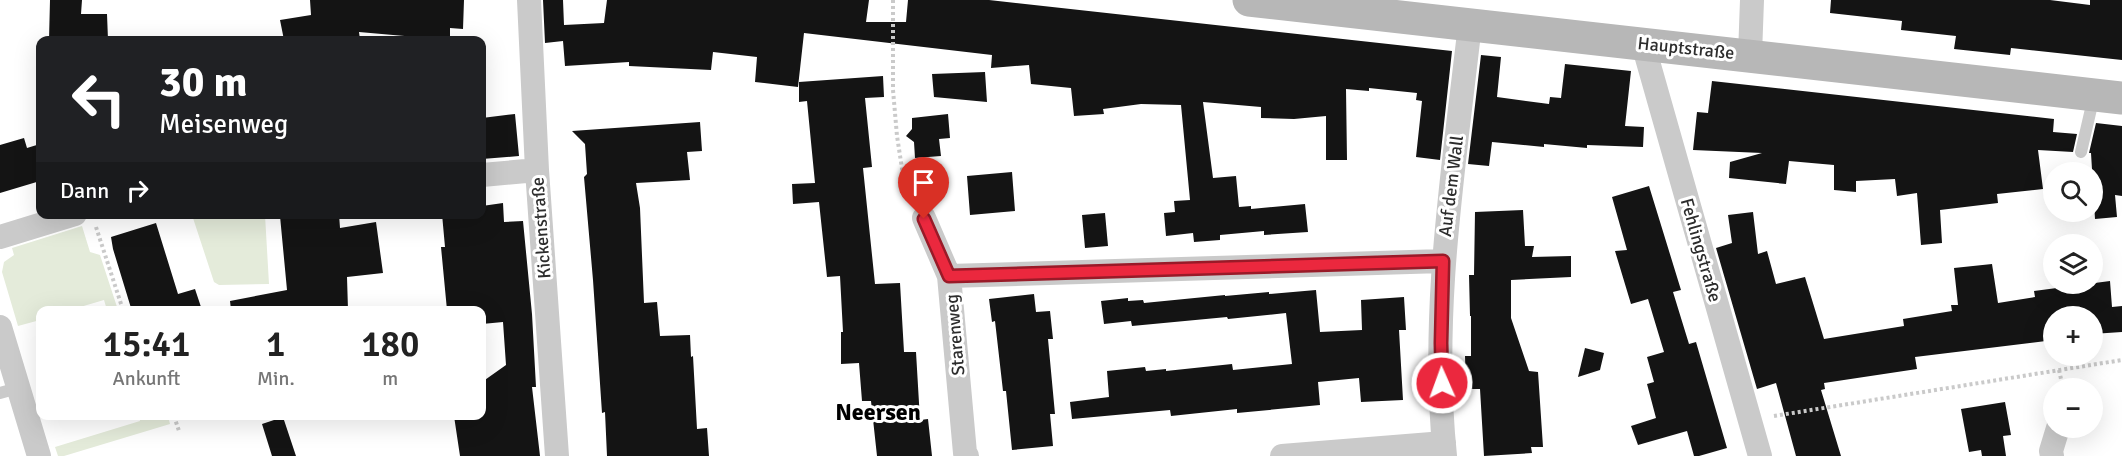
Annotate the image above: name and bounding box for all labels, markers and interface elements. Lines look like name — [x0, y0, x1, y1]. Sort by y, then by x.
street label: Hauptstraße — [1637, 32, 1735, 64]
text: 30 m — [159, 57, 248, 108]
icon: left — [60, 60, 138, 138]
text: Meisenweg — [159, 108, 288, 141]
street label: Auf dem Wall — [1434, 134, 1468, 238]
pin — [898, 157, 949, 219]
map controls — [2043, 162, 2103, 438]
button: search — [2043, 162, 2103, 222]
icon: arrive — [907, 166, 940, 199]
icon: right — [121, 174, 154, 207]
text: Dann — [60, 177, 109, 204]
street label: Kickenstraße — [526, 177, 556, 279]
street label: Fehlingstraße — [1676, 195, 1726, 305]
button: layers — [2043, 234, 2103, 294]
street label: Starenweg — [940, 293, 970, 377]
button: + — [2043, 306, 2103, 366]
text: 15:41 — [103, 322, 190, 367]
text: 1 — [266, 322, 286, 367]
text: 180 — [361, 322, 420, 367]
position arrow — [1410, 351, 1474, 415]
text: Ankunft — [113, 366, 180, 391]
text: Min. — [257, 366, 295, 391]
text: m — [382, 366, 398, 391]
button: − — [2043, 378, 2103, 438]
district label: Neersen — [835, 397, 921, 427]

